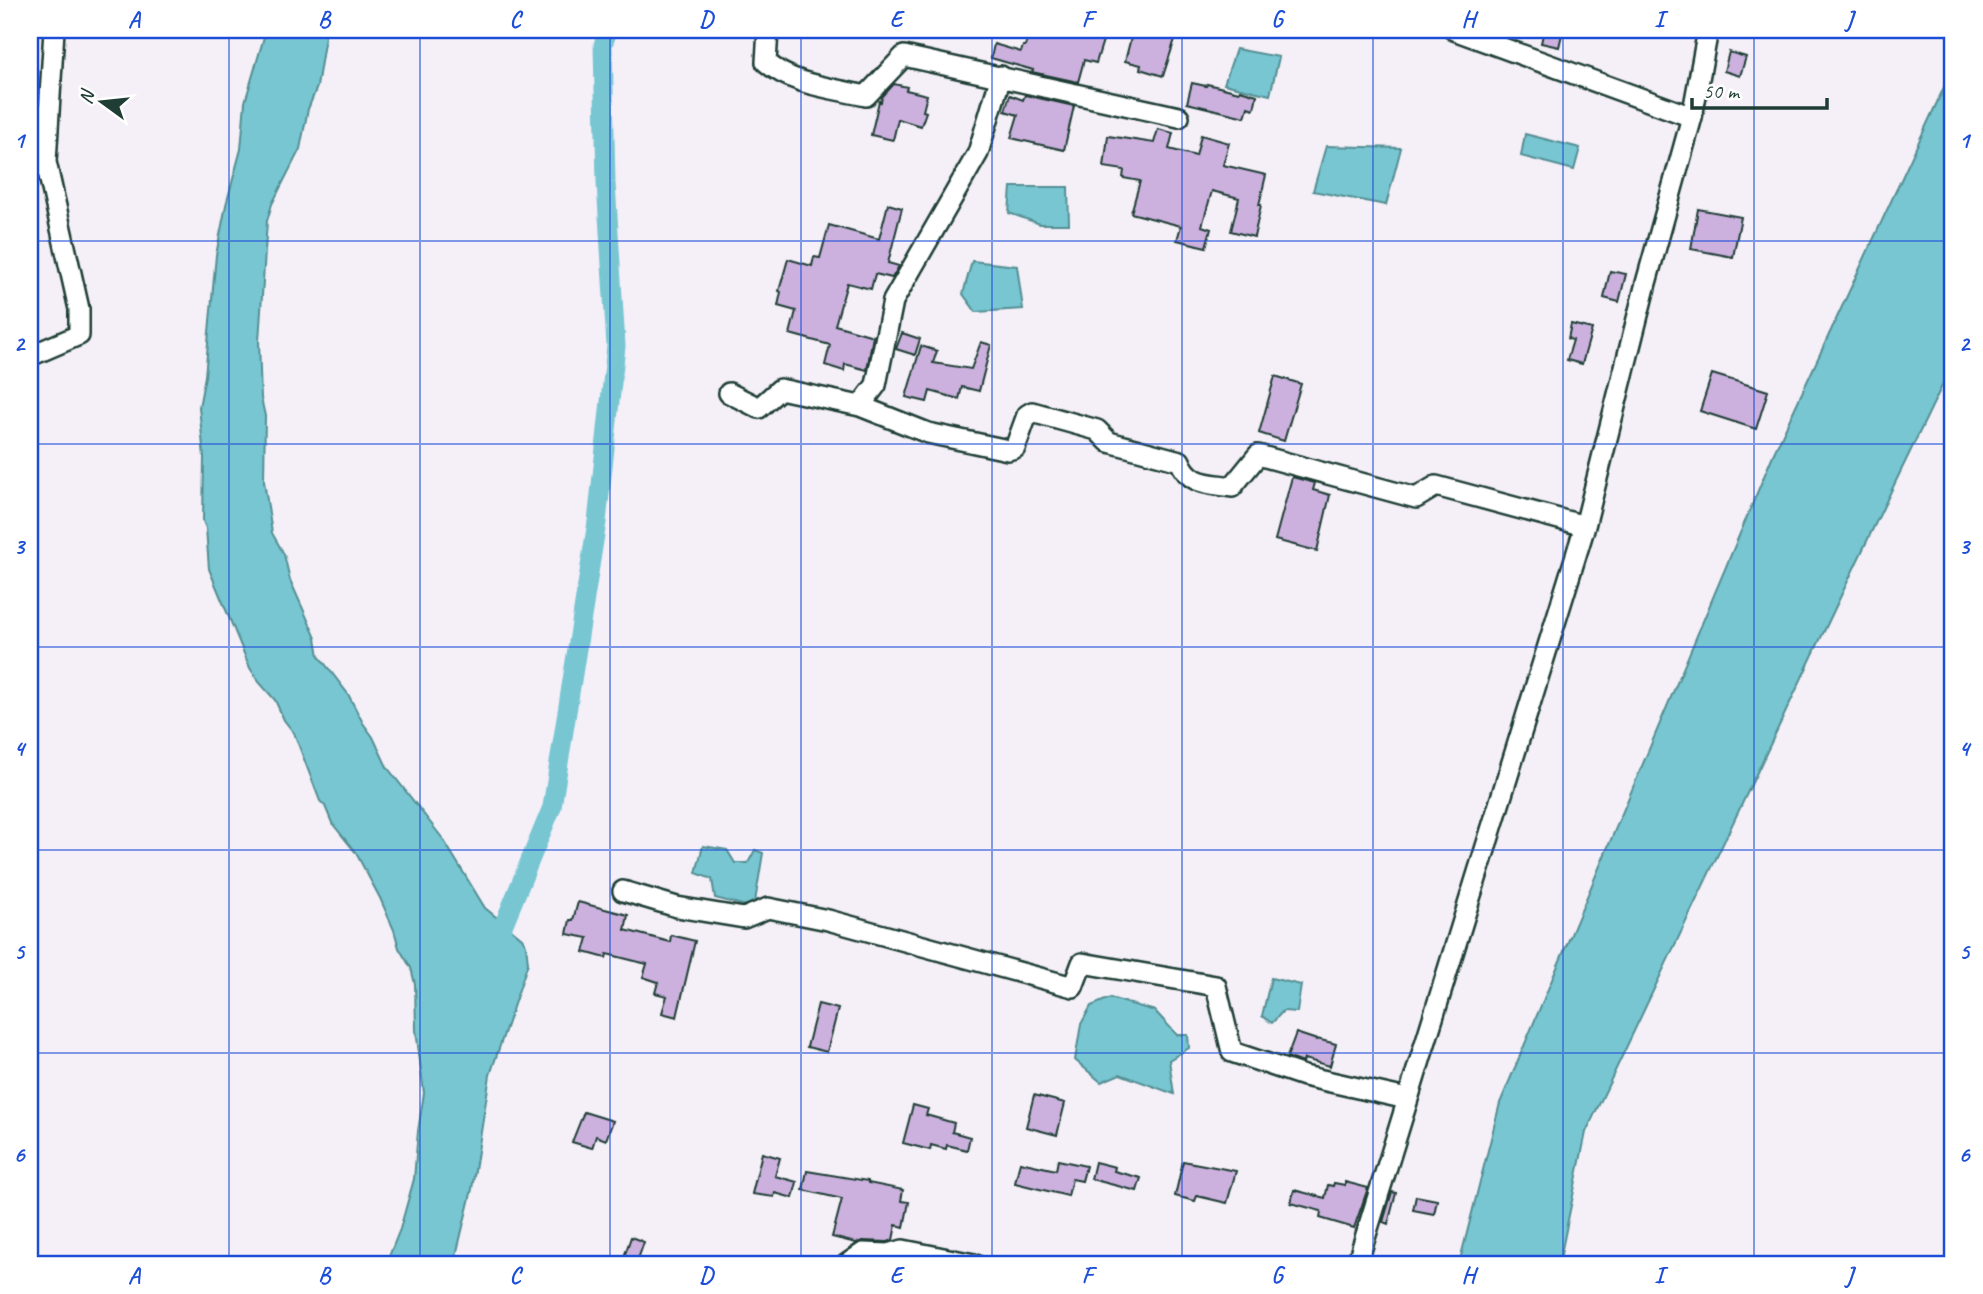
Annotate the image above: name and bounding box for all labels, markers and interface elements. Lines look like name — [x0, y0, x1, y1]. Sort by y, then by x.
text: A — [128, 5, 142, 34]
text: B — [318, 5, 332, 34]
text: C — [510, 5, 524, 34]
text: D — [699, 5, 715, 34]
text: E — [890, 5, 906, 34]
text: F — [1082, 5, 1098, 34]
text: G — [1271, 5, 1286, 34]
text: H — [1461, 5, 1479, 34]
text: I — [1654, 5, 1669, 34]
text: J — [1843, 5, 1856, 34]
north arrow — [66, 66, 136, 136]
scale bar — [1692, 66, 1827, 110]
text: 50 m — [1703, 78, 1741, 104]
text: N — [73, 86, 100, 107]
text: 1 — [14, 126, 27, 155]
text: 1 — [1959, 126, 1972, 155]
text: 2 — [14, 329, 27, 358]
text: 2 — [1959, 329, 1972, 358]
text: 3 — [14, 532, 27, 561]
text: 3 — [1959, 532, 1972, 561]
text: 4 — [14, 734, 27, 763]
text: 4 — [1959, 734, 1972, 763]
text: 5 — [14, 937, 26, 966]
text: 5 — [1959, 937, 1971, 966]
text: 6 — [14, 1140, 27, 1169]
text: 6 — [1959, 1140, 1972, 1169]
text: A — [128, 1261, 142, 1290]
text: B — [318, 1261, 332, 1290]
text: C — [510, 1261, 524, 1290]
text: D — [699, 1261, 715, 1290]
text: E — [890, 1261, 906, 1290]
text: F — [1082, 1261, 1098, 1290]
text: G — [1271, 1261, 1286, 1290]
text: H — [1461, 1261, 1479, 1290]
text: I — [1654, 1261, 1669, 1290]
text: J — [1843, 1261, 1856, 1290]

